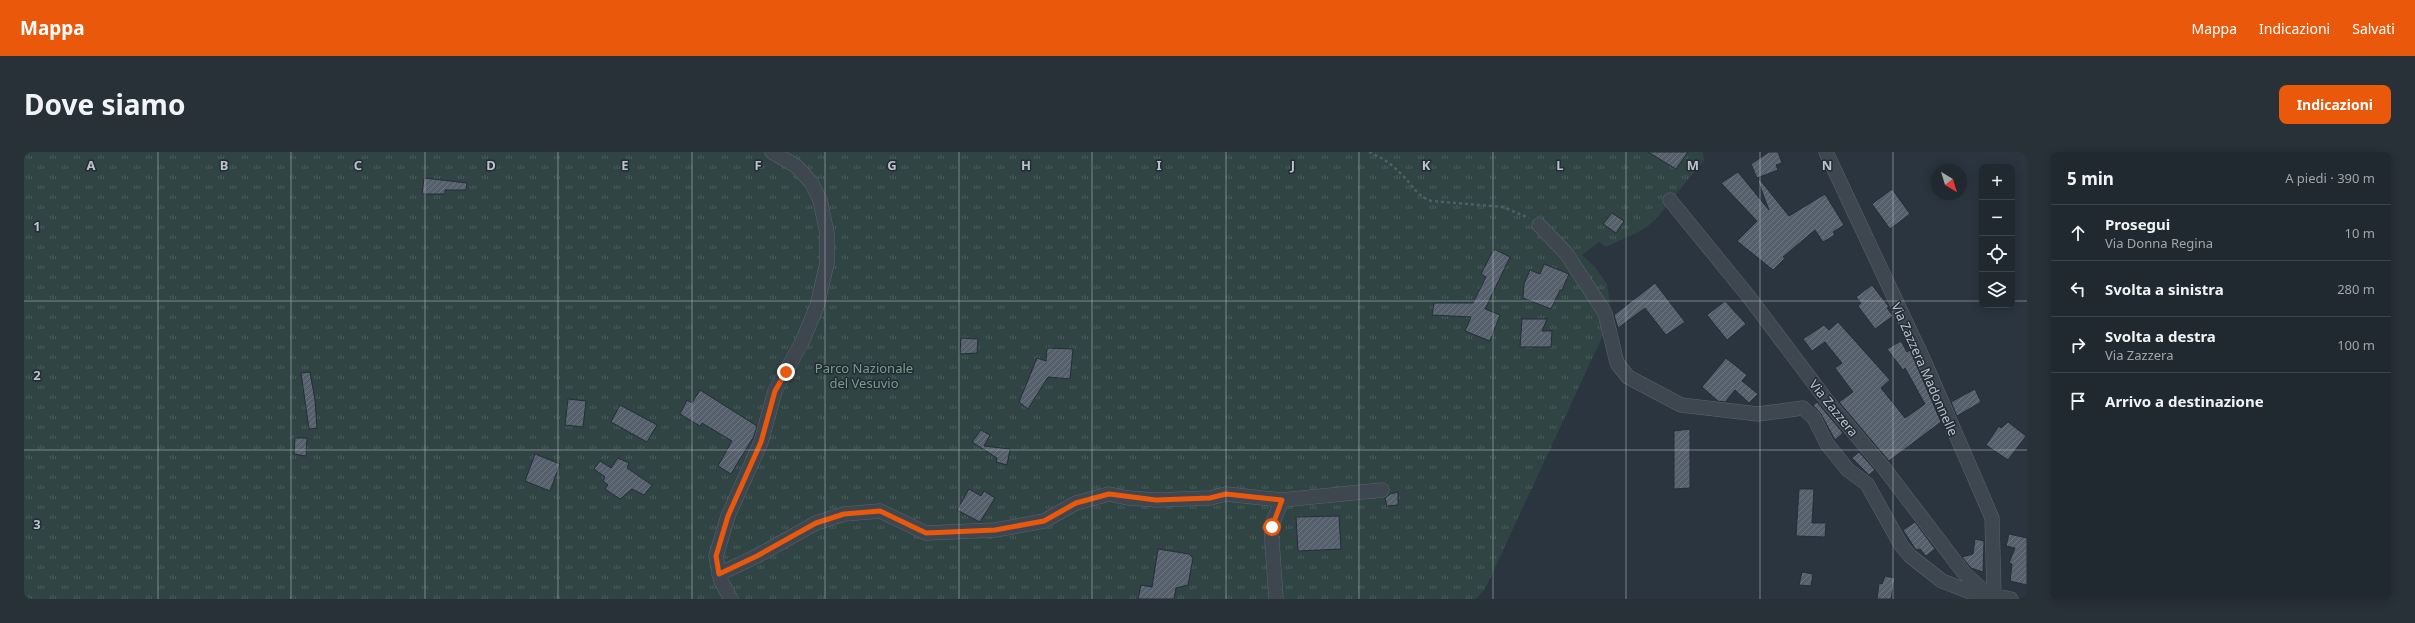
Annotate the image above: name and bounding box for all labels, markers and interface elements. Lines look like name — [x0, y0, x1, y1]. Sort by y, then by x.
text: Mappa — [20, 15, 85, 41]
text: Mappa — [2191, 19, 2237, 38]
text: Indicazioni — [2259, 19, 2330, 38]
text: Salvati — [2352, 19, 2395, 38]
text: Dove siamo — [24, 85, 185, 123]
button: Indicazioni — [2279, 85, 2391, 124]
text: A — [87, 156, 96, 174]
text: B — [220, 156, 228, 174]
text: C — [354, 156, 362, 174]
text: D — [486, 156, 496, 174]
text: E — [621, 156, 629, 174]
text: F — [754, 156, 762, 174]
text: G — [887, 156, 897, 174]
text: H — [1021, 156, 1031, 174]
text: I — [1156, 156, 1162, 174]
text: J — [1290, 156, 1295, 174]
text: K — [1422, 156, 1431, 174]
text: L — [1556, 156, 1564, 174]
text: M — [1687, 156, 1699, 174]
text: N — [1822, 156, 1832, 174]
north arrow — [1931, 164, 1967, 200]
map controls — [1979, 164, 2015, 308]
button: + — [1979, 164, 2015, 200]
text: 5 min — [2067, 167, 2114, 190]
text: A piedi · 390 m — [2285, 169, 2375, 187]
button: − — [1979, 200, 2015, 236]
text: Prosegui — [2105, 214, 2170, 234]
text: 1 — [33, 217, 41, 235]
icon: ahead — [2067, 222, 2089, 244]
text: 10 m — [2345, 224, 2375, 242]
text: Via Donna Regina — [2105, 234, 2213, 252]
button: locate — [1979, 236, 2015, 272]
button: layers — [1979, 272, 2015, 308]
icon: left — [2067, 278, 2089, 300]
text: Svolta a sinistra — [2105, 279, 2224, 299]
text: 280 m — [2337, 280, 2375, 298]
street label: Via Zazzera Madonnelle — [1887, 299, 1963, 439]
text: Svolta a destra — [2105, 326, 2216, 346]
icon: right — [2067, 334, 2089, 356]
text: 100 m — [2337, 336, 2375, 354]
text: Via Zazzera — [2105, 346, 2174, 364]
park label: Parco Nazionale del Vesuvio — [815, 359, 913, 392]
route end — [777, 363, 795, 381]
text: 2 — [33, 366, 41, 384]
street label: Via Zazzera — [1805, 376, 1863, 440]
icon: arrive — [2067, 390, 2089, 412]
text: Arrivo a destinazione — [2105, 391, 2264, 411]
text: 3 — [33, 515, 41, 533]
route start — [1263, 518, 1281, 536]

